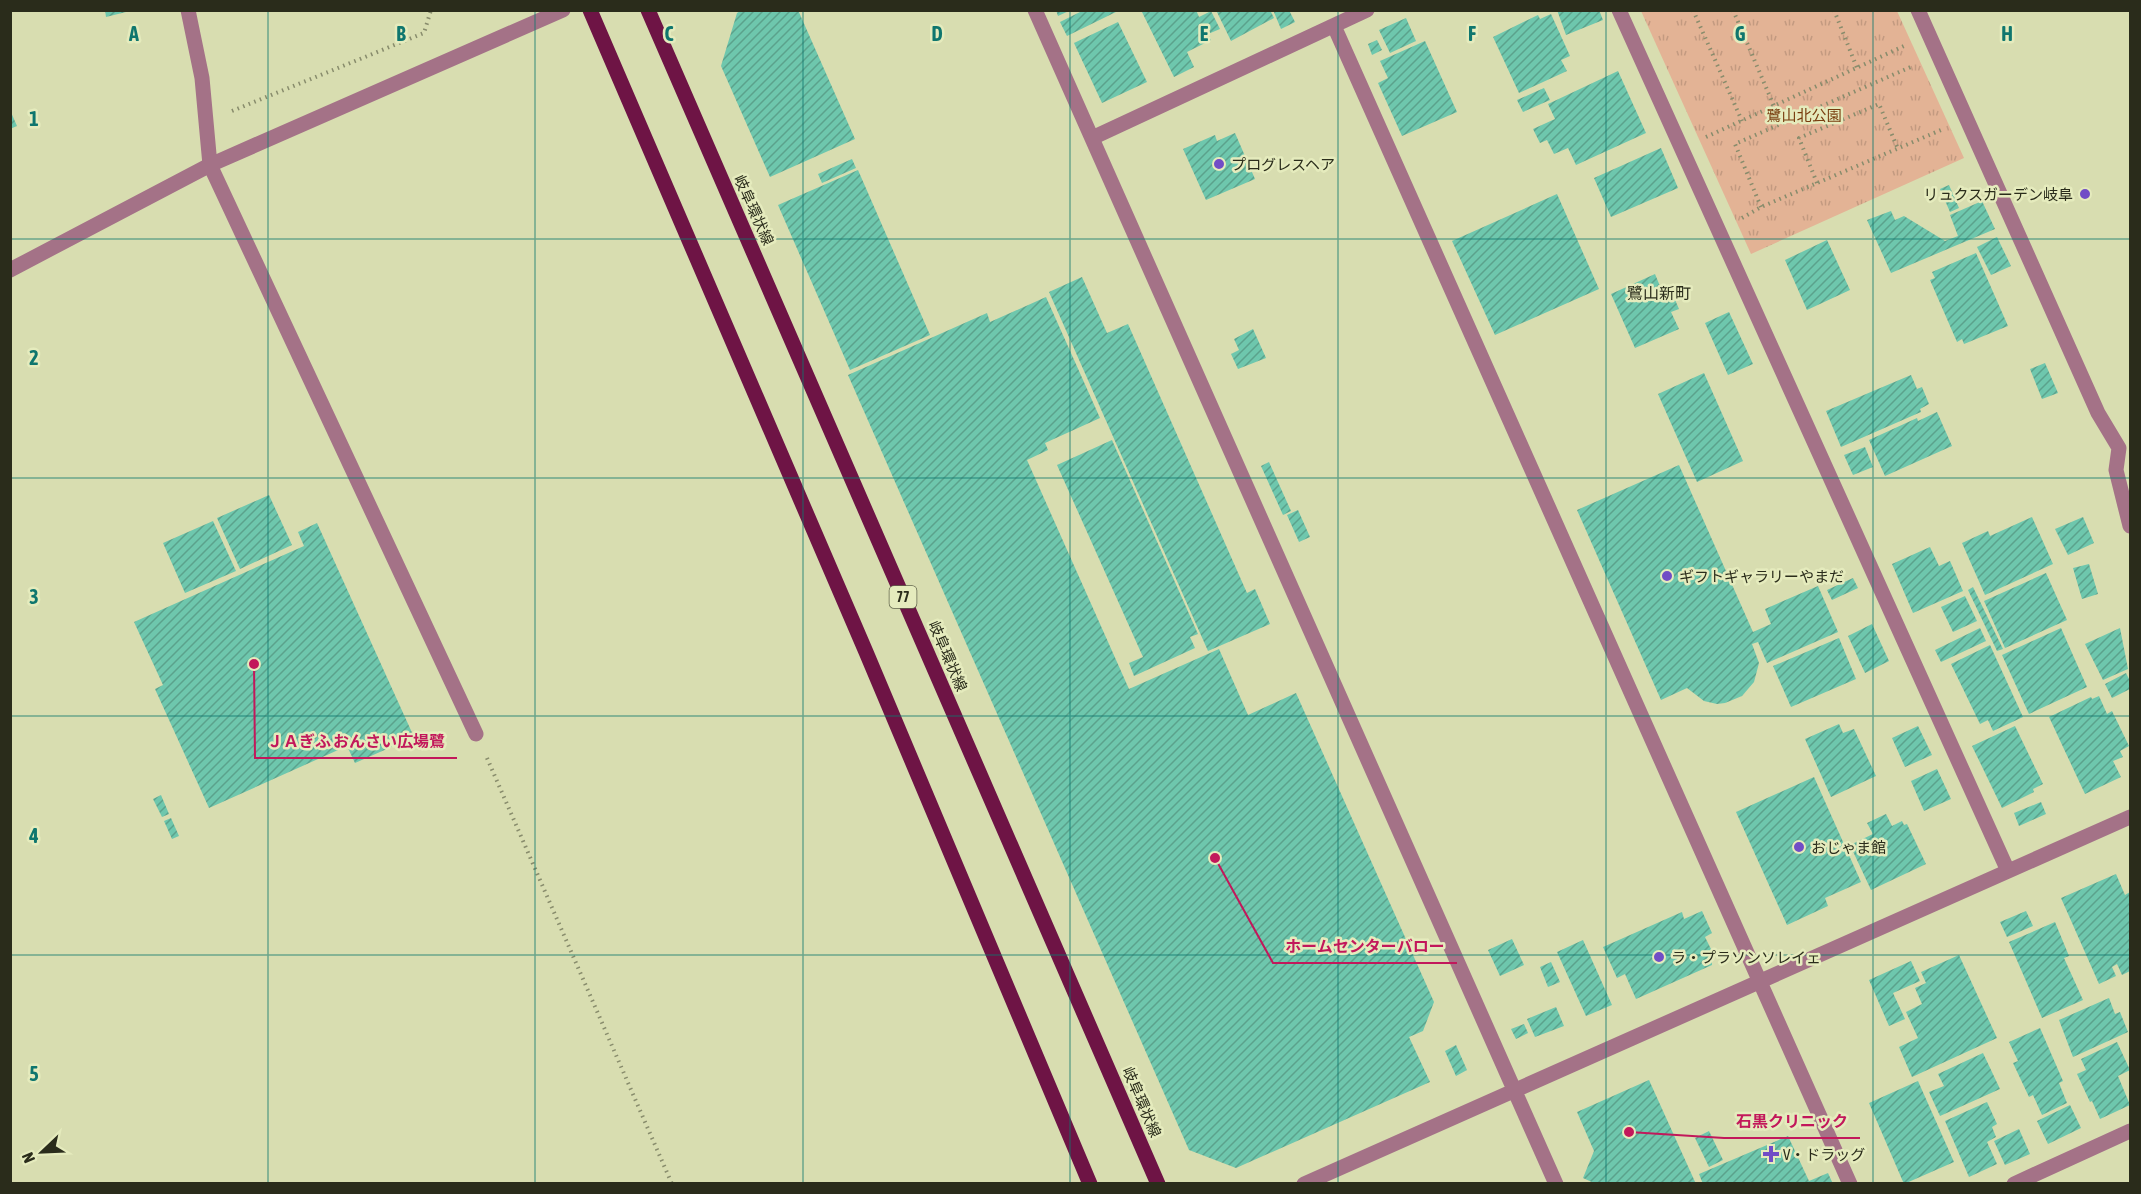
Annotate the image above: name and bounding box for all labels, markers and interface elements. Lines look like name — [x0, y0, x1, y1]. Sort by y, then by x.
text: A — [128, 22, 139, 45]
text: B — [396, 22, 406, 45]
text: C — [665, 22, 674, 45]
text: D — [931, 22, 943, 45]
text: E — [1200, 22, 1209, 45]
text: F — [1468, 22, 1476, 45]
text: G — [1735, 22, 1746, 45]
text: H — [2001, 22, 2013, 45]
text: 1 — [29, 107, 39, 130]
park label: 鷺山北公園 — [1766, 107, 1842, 124]
place label: プログレスヘア — [1231, 156, 1335, 173]
marker: プログレスヘア — [1212, 157, 1226, 171]
street label: 岐阜環状線 — [731, 172, 777, 248]
place label: リュクスガーデン岐阜 — [1923, 186, 2073, 203]
marker: リュクスガーデン岐阜 — [2078, 187, 2092, 201]
district label: 鷺山新町 — [1627, 284, 1691, 302]
text: 2 — [29, 346, 39, 369]
place label: ギフトギャラリーやまだ — [1679, 568, 1844, 585]
marker: ギフトギャラリーやまだ — [1660, 569, 1674, 583]
text: 3 — [29, 585, 39, 608]
road number: 77 — [890, 586, 916, 608]
street label: 岐阜環状線 — [926, 618, 970, 694]
callout: ＪＡぎふ おんさい広場鷺 — [255, 724, 457, 758]
text: ＪＡぎふ おんさい広場鷺 — [267, 732, 445, 750]
text: 4 — [28, 824, 39, 847]
place label: おじゃま館 — [1811, 839, 1886, 856]
marker: おじゃま館 — [1792, 840, 1806, 854]
callout: ホームセンターバロー — [1273, 929, 1457, 963]
text: ホームセンターバロー — [1285, 937, 1445, 955]
place label: ラ・プラソンソレイェ — [1671, 949, 1821, 966]
marker: ラ・プラソンソレイェ — [1652, 950, 1666, 964]
text: 5 — [29, 1062, 39, 1085]
street label: 岐阜環状線 — [1120, 1064, 1164, 1140]
callout: 石黒クリニック — [1724, 1104, 1860, 1138]
text: 石黒クリニック — [1736, 1112, 1848, 1130]
north arrow — [12, 1122, 72, 1182]
place label: V・ドラッグ — [1783, 1146, 1865, 1163]
marker: V・ドラッグ — [1764, 1147, 1778, 1161]
text: N — [18, 1150, 38, 1166]

